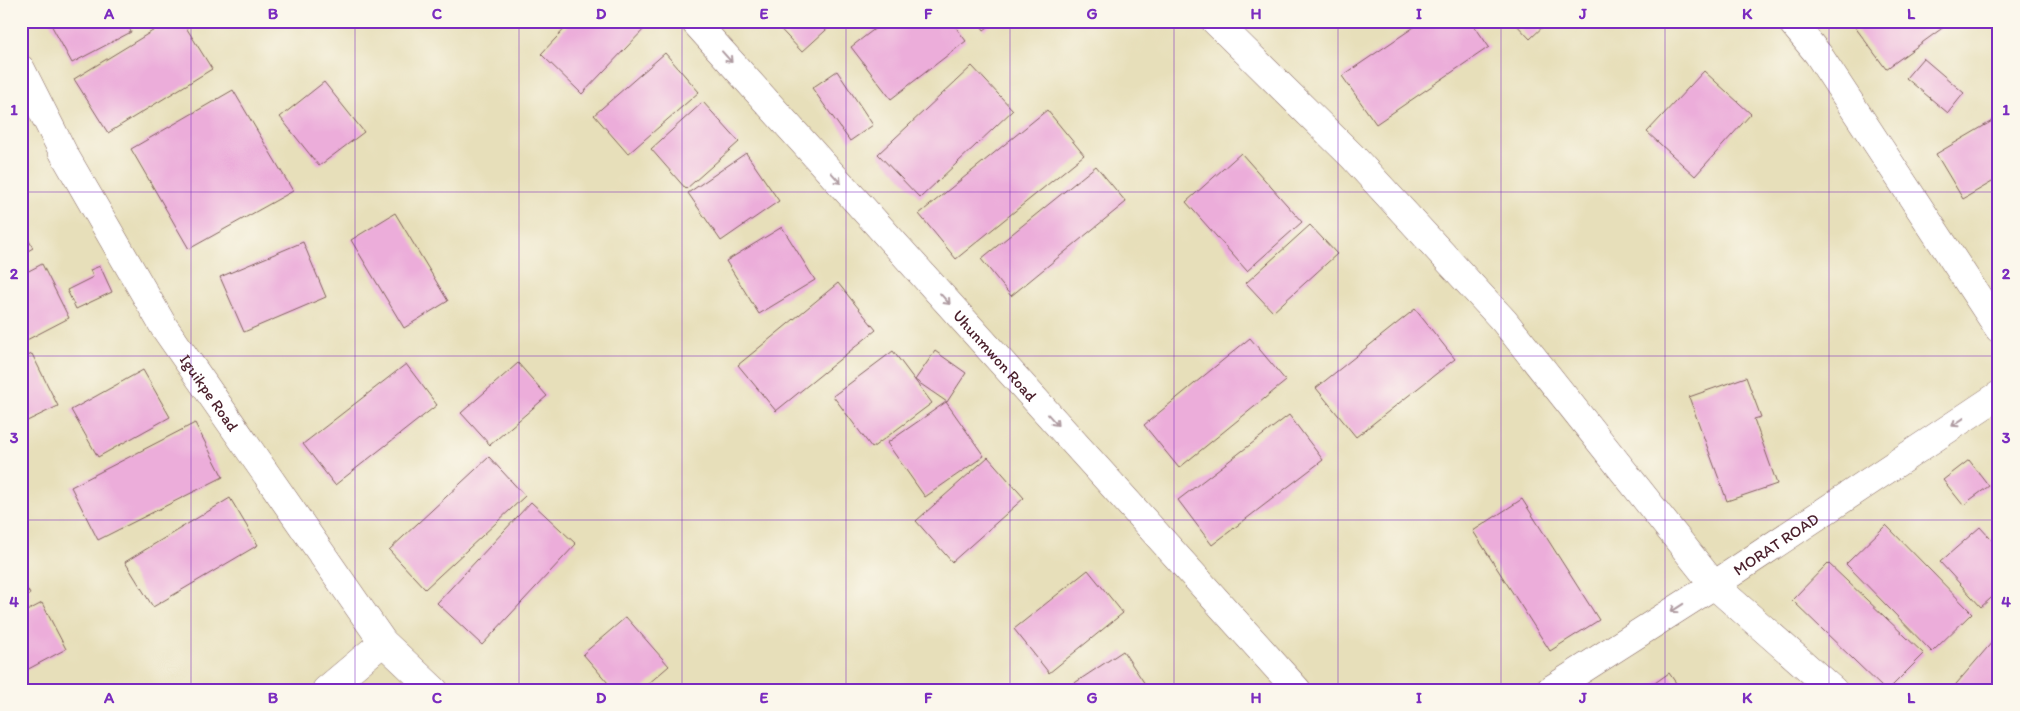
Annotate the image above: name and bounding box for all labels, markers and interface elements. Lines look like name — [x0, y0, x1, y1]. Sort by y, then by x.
text: A — [103, 4, 115, 23]
text: B — [268, 4, 279, 23]
text: C — [432, 4, 443, 23]
text: D — [596, 4, 607, 23]
text: E — [760, 4, 769, 23]
text: F — [924, 4, 933, 23]
text: G — [1086, 4, 1098, 23]
text: H — [1250, 4, 1262, 23]
text: I — [1416, 4, 1422, 23]
text: J — [1578, 4, 1587, 23]
text: K — [1742, 4, 1753, 23]
text: L — [1907, 4, 1916, 23]
one-way arrow — [721, 51, 733, 64]
text: 1 — [10, 100, 18, 119]
text: 1 — [2002, 100, 2010, 119]
one-way arrow — [830, 172, 842, 185]
text: 2 — [10, 264, 19, 283]
text: 2 — [2002, 264, 2011, 283]
one-way arrow — [939, 292, 950, 305]
street label: Uhunmwon Road — [949, 306, 1041, 405]
street label: Iguikpe Road — [176, 351, 243, 435]
one-way arrow — [1048, 413, 1059, 426]
one-way arrow — [1951, 417, 1965, 427]
text: 3 — [10, 428, 19, 447]
text: 3 — [2002, 428, 2011, 447]
street label: MORAT ROAD — [1730, 509, 1822, 579]
text: 4 — [9, 592, 19, 611]
text: 4 — [2001, 592, 2011, 611]
one-way arrow — [1670, 604, 1684, 614]
text: A — [103, 688, 115, 707]
text: B — [268, 688, 279, 707]
text: C — [432, 688, 443, 707]
text: D — [596, 688, 607, 707]
text: E — [760, 688, 769, 707]
text: F — [924, 688, 933, 707]
text: G — [1086, 688, 1098, 707]
text: H — [1250, 688, 1262, 707]
text: I — [1416, 688, 1422, 707]
text: J — [1578, 688, 1587, 707]
text: K — [1742, 688, 1753, 707]
text: L — [1907, 688, 1916, 707]

